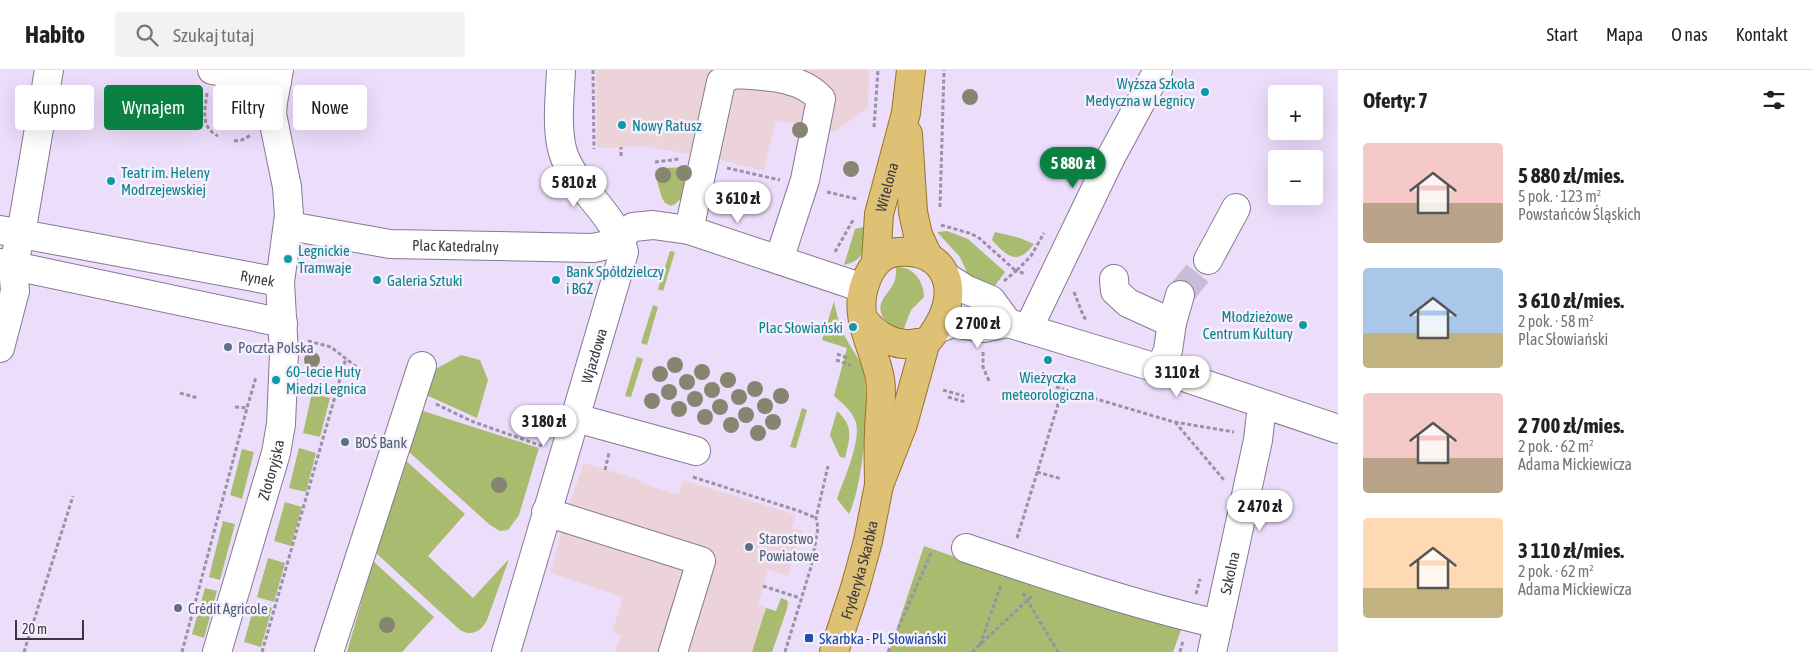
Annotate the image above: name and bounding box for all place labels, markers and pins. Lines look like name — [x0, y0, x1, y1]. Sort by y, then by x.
place label: Wyższa Szkoła Medyczna w Legnicy — [1085, 75, 1195, 109]
marker: Wyższa Szkoła Medyczna w Legnicy — [1199, 86, 1211, 98]
place label: Nowy Ratusz — [632, 117, 702, 134]
marker: Nowy Ratusz — [616, 119, 628, 131]
pin: 5 880 zł — [1021, 146, 1125, 189]
place label: Teatr im. Heleny Modrzejewskiej — [121, 164, 210, 198]
pin: 5 810 zł — [522, 166, 626, 208]
marker: Teatr im. Heleny Modrzejewskiej — [105, 175, 117, 187]
pin: 3 610 zł — [686, 182, 790, 224]
place label: Legnickie Tramwaje — [298, 242, 352, 276]
marker: Legnickie Tramwaje — [282, 253, 294, 265]
place label: Bank Spółdzielczy i BGŻ — [566, 263, 664, 297]
place label: Galeria Sztuki — [387, 272, 462, 289]
marker: Galeria Sztuki — [371, 274, 383, 286]
marker: Bank Spółdzielczy i BGŻ — [550, 274, 562, 286]
pin: 2 700 zł — [926, 306, 1030, 349]
place label: Młodzieżowe Centrum Kultury — [1203, 308, 1293, 342]
place label: Plac Słowiański — [759, 319, 843, 336]
marker: Młodzieżowe Centrum Kultury — [1297, 319, 1309, 331]
marker: Plac Słowiański — [847, 321, 859, 333]
place label: Poczta Polska — [238, 339, 314, 356]
marker: Poczta Polska — [222, 341, 234, 353]
marker: Wieżyczka meteorologiczna — [1042, 354, 1054, 366]
pin: 3 110 zł — [1125, 356, 1229, 398]
place label: 60–lecie Huty Miedzi Legnica — [286, 363, 367, 397]
place label: Wieżyczka meteorologiczna — [1001, 369, 1095, 403]
marker: 60–lecie Huty Miedzi Legnica — [270, 374, 282, 386]
pin: 3 180 zł — [492, 404, 596, 447]
place label: BOŚ Bank — [355, 434, 408, 451]
marker: BOŚ Bank — [339, 436, 351, 448]
pin: 2 470 zł — [1208, 490, 1312, 532]
place label: Starostwo Powiatowe — [759, 530, 819, 564]
marker: Starostwo Powiatowe — [743, 541, 755, 553]
place label: Crédit Agricole — [188, 600, 268, 617]
marker: Crédit Agricole — [172, 602, 184, 614]
place label: Skarbka - Pl. Słowiański — [819, 630, 946, 647]
marker: Skarbka - Pl. Słowiański — [803, 632, 815, 644]

